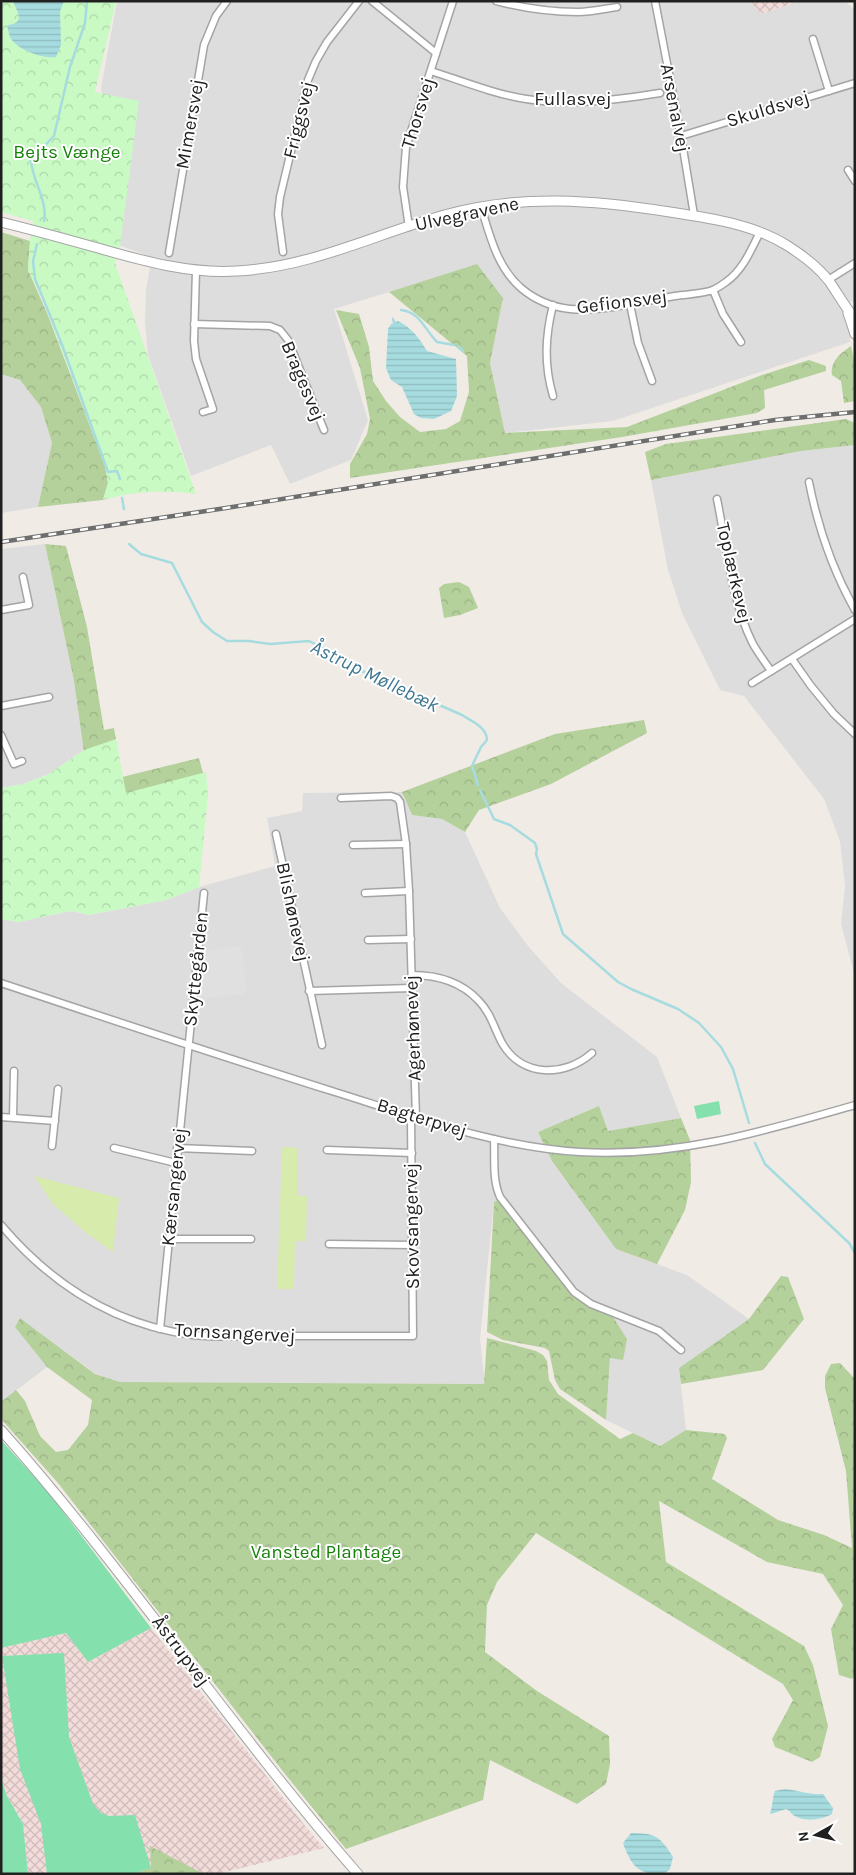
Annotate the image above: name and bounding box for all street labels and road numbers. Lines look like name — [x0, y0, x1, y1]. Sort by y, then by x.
street label: Arsenalvej — [656, 62, 694, 154]
street label: Thorsvej — [397, 75, 439, 151]
street label: Mimersvej — [171, 77, 209, 171]
street label: Friggsvej — [279, 79, 319, 161]
street label: Skuldsvej — [724, 86, 812, 132]
street label: Fullasvej — [534, 88, 612, 110]
street label: Ulvegravene — [413, 192, 521, 236]
street label: Gefionsvej — [575, 286, 669, 318]
street label: Bragesvej — [276, 338, 330, 424]
street label: Toplærkevej — [712, 520, 756, 626]
street label: Blishønevej — [272, 860, 314, 964]
street label: Skyttegården — [179, 911, 213, 1027]
street label: Agerhønevej — [400, 974, 426, 1082]
street label: Bagterpvej — [374, 1094, 470, 1142]
street label: Kærsangervej — [157, 1127, 191, 1247]
street label: Skovsangervej — [400, 1162, 424, 1290]
street label: Tornsangervej — [174, 1319, 296, 1347]
street label: Åstrupvej — [147, 1611, 215, 1691]

